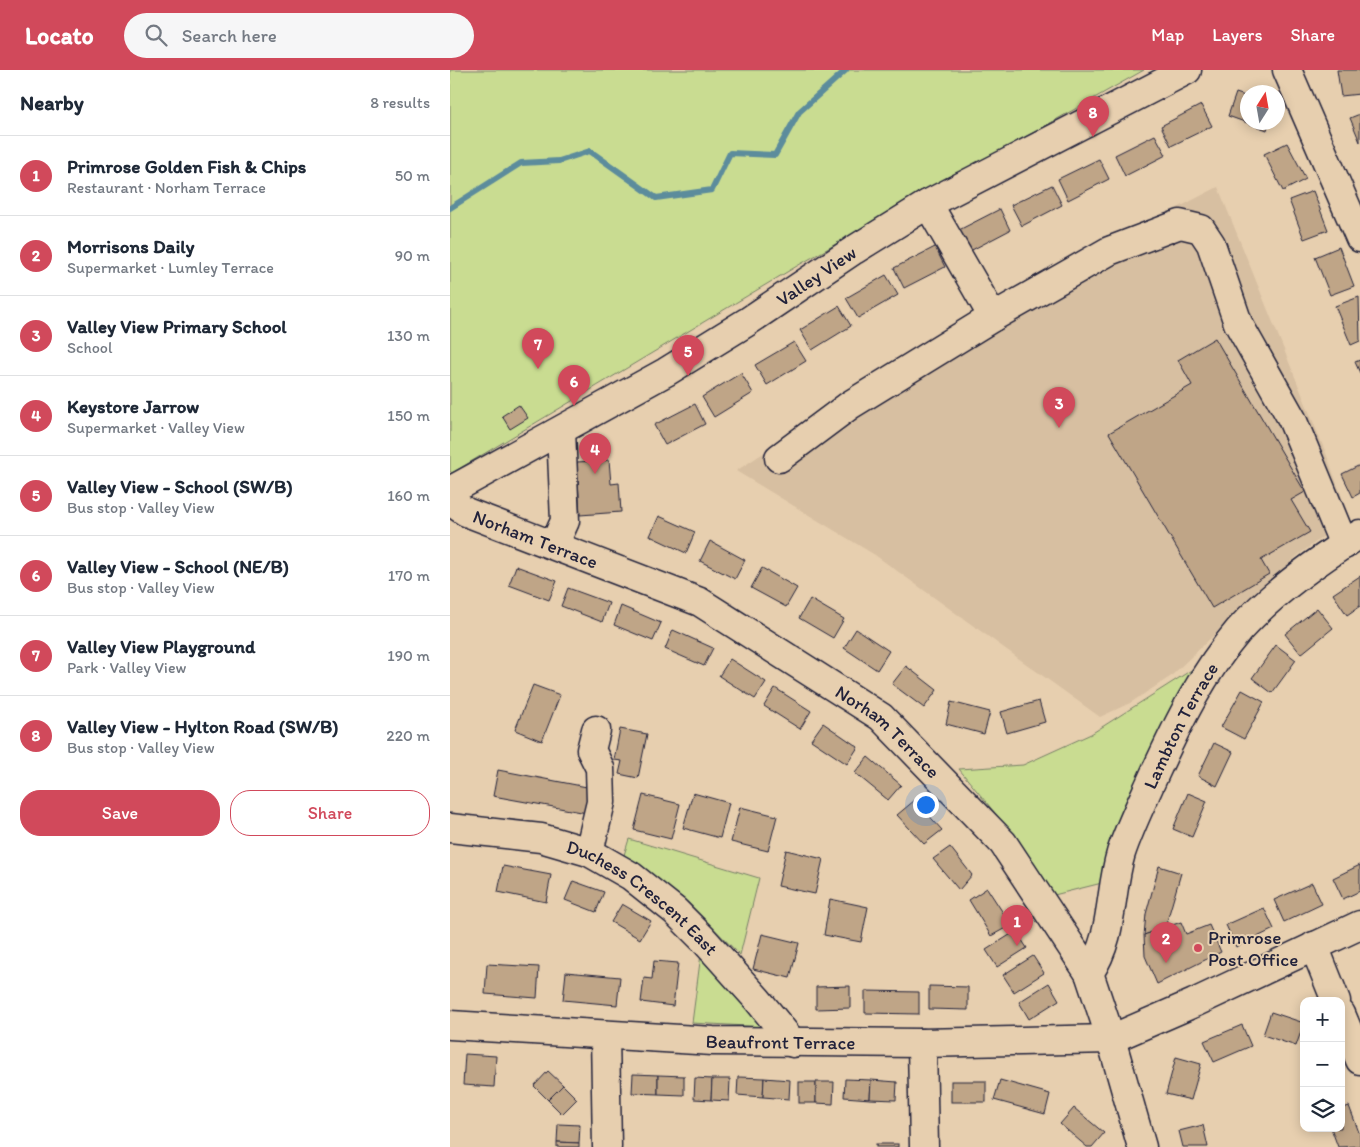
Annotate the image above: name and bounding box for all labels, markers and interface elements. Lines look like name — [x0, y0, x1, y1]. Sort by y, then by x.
search box — [124, 13, 474, 58]
text: Locato — [25, 21, 94, 50]
icon: search — [142, 21, 170, 49]
text: Search here — [182, 24, 277, 47]
text: Map — [1151, 24, 1184, 46]
text: Layers — [1212, 24, 1262, 46]
text: Share — [1290, 24, 1335, 46]
north arrow — [1240, 85, 1285, 130]
text: Nearby — [20, 90, 84, 115]
text: 8 results — [370, 93, 430, 112]
pin: 8 — [1077, 96, 1109, 137]
text: Primrose Golden Fish & Chips — [67, 155, 306, 178]
text: 1 — [32, 166, 40, 185]
text: 50 m — [395, 166, 430, 185]
text: Restaurant · Norham Terrace — [67, 178, 266, 197]
text: Morrisons Daily — [67, 235, 195, 258]
street label: Valley View — [772, 241, 861, 311]
text: 2 — [32, 246, 40, 265]
text: 90 m — [395, 246, 430, 265]
text: Supermarket · Lumley Terrace — [67, 258, 274, 277]
text: Valley View Primary School — [67, 315, 287, 338]
text: 3 — [32, 326, 40, 345]
text: 130 m — [387, 326, 430, 345]
pin: 7 — [522, 328, 554, 369]
pin: 5 — [672, 335, 704, 376]
text: School — [67, 338, 113, 357]
pin: 6 — [558, 365, 590, 406]
pin: 3 — [1043, 387, 1075, 428]
text: Keystore Jarrow — [67, 395, 199, 418]
text: 4 — [31, 406, 41, 425]
text: 150 m — [387, 406, 430, 425]
text: Supermarket · Valley View — [67, 418, 245, 437]
pin: 4 — [579, 433, 611, 474]
text: Valley View - School (SW/B) — [67, 475, 293, 498]
text: 5 — [32, 486, 40, 505]
text: 160 m — [387, 486, 430, 505]
text: Bus stop · Valley View — [67, 498, 215, 517]
street label: Norham Terrace — [470, 505, 601, 574]
text: Valley View - School (NE/B) — [67, 555, 289, 578]
text: 6 — [32, 566, 40, 585]
text: 170 m — [388, 566, 430, 585]
text: Bus stop · Valley View — [67, 578, 215, 597]
text: Valley View Playground — [67, 635, 256, 658]
text: 7 — [32, 646, 40, 665]
text: 190 m — [387, 646, 430, 665]
text: Park · Valley View — [67, 658, 186, 677]
street label: Lambton Terrace — [1138, 658, 1223, 793]
street label: Norham Terrace — [831, 680, 945, 783]
text: Valley View - Hylton Road (SW/B) — [67, 715, 338, 738]
text: 8 — [32, 726, 40, 745]
text: 220 m — [386, 726, 430, 745]
text: Bus stop · Valley View — [67, 738, 215, 757]
button: Save — [20, 790, 220, 836]
button: Share — [230, 790, 430, 836]
your location — [913, 792, 939, 818]
street label: Duchess Crescent East — [564, 835, 723, 960]
pin: 1 — [1001, 905, 1033, 946]
pin: 2 — [1150, 922, 1182, 963]
place label: Primrose Post Office — [1208, 926, 1298, 971]
marker: Primrose Post Office — [1192, 942, 1204, 954]
map controls — [1300, 997, 1345, 1132]
button: + — [1300, 997, 1345, 1042]
street label: Beaufront Terrace — [705, 1030, 856, 1054]
button: − — [1300, 1042, 1345, 1087]
button: layers — [1300, 1087, 1345, 1132]

